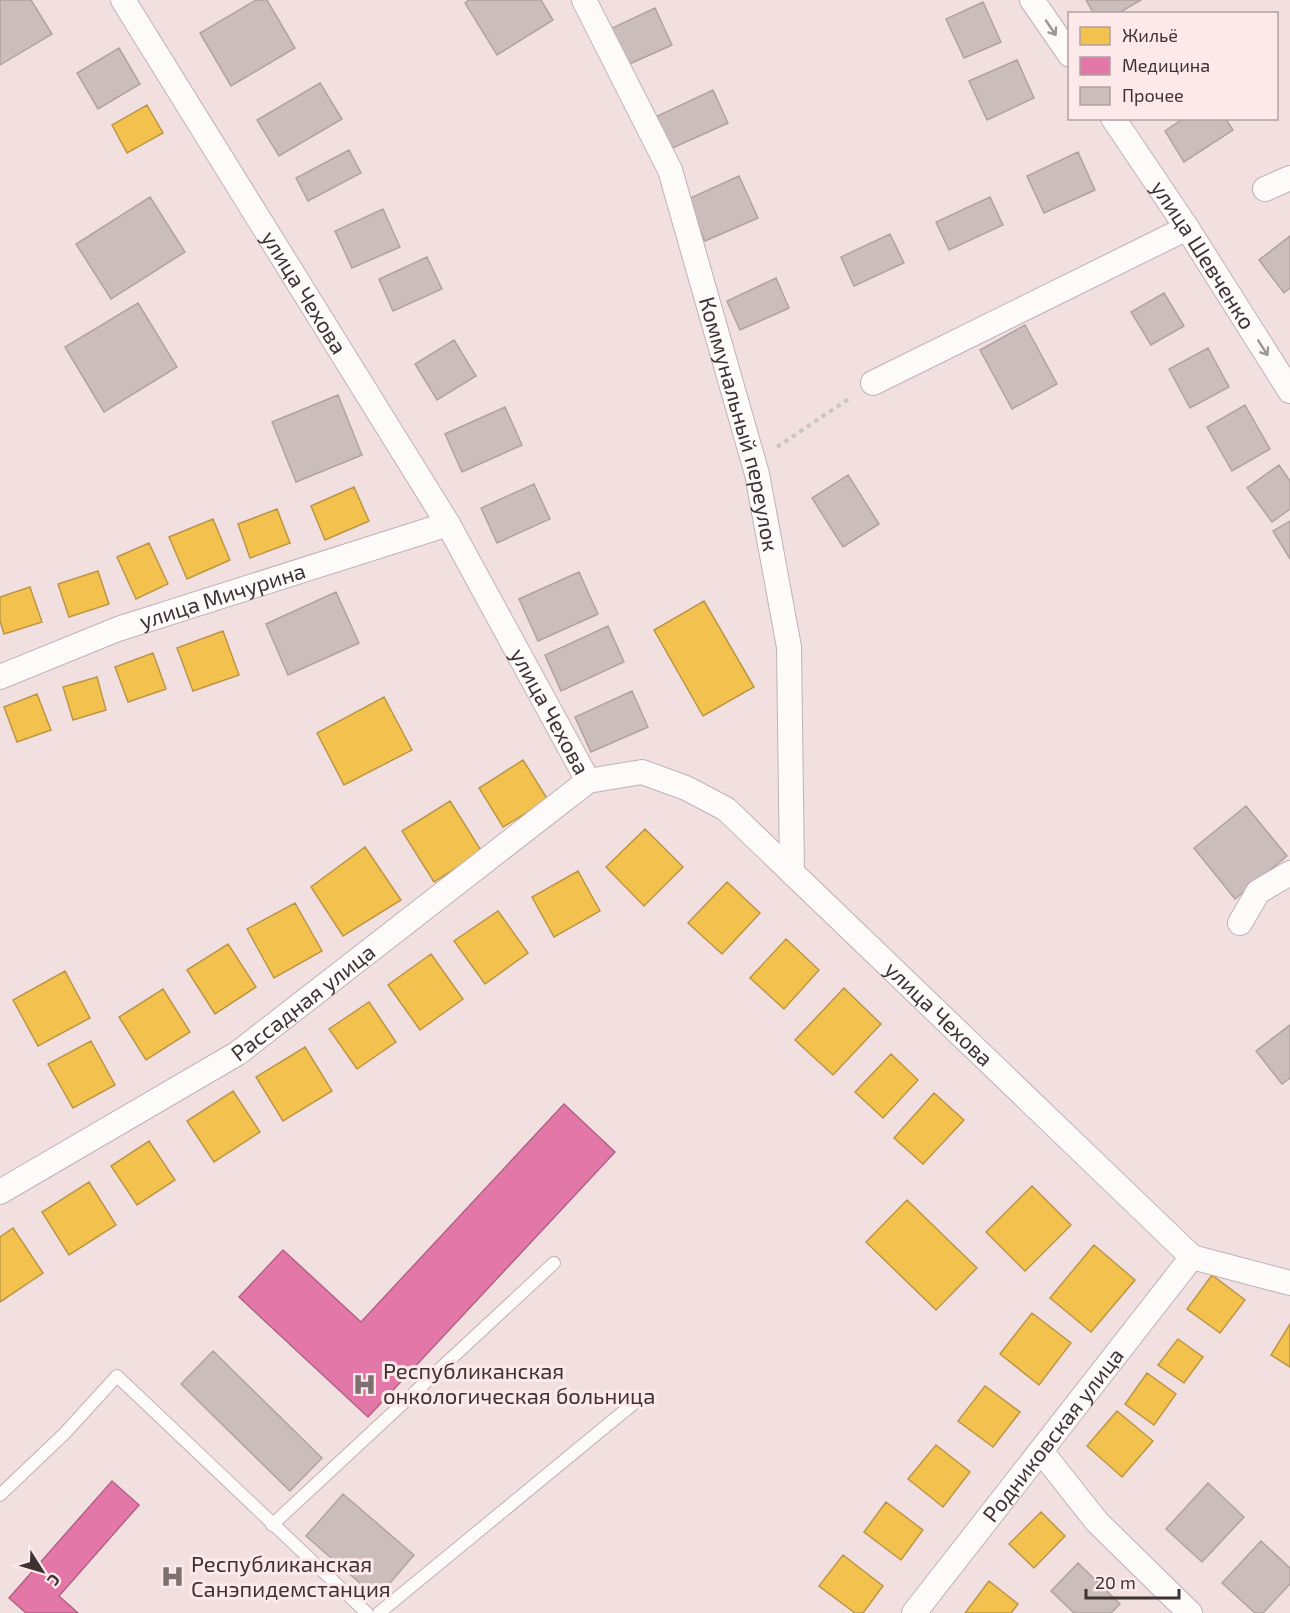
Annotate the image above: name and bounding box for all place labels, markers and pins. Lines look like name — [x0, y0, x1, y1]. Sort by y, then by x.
place label: Республиканская онкологическая больница — [383, 1357, 655, 1408]
hospital icon: Республиканская онкологическая больница — [352, 1371, 378, 1397]
place label: Республиканская Санэпидемстанция — [191, 1550, 391, 1601]
hospital icon: Республиканская Санэпидемстанция — [160, 1564, 186, 1590]

